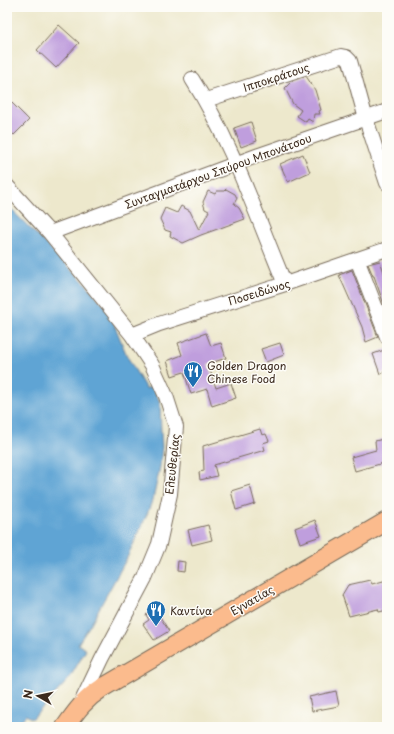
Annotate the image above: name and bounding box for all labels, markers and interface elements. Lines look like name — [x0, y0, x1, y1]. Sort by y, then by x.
street label: Ιπποκράτους — [241, 58, 312, 96]
street label: Συνταγματάρχου Σπύρου Μπονάτσου — [122, 129, 314, 213]
street label: Ποσειδώνος — [226, 274, 292, 309]
place label: Golden Dragon Chinese Food — [207, 357, 286, 387]
restaurant icon: Golden Dragon Chinese Food — [182, 360, 204, 388]
street label: Ελευθερίας — [160, 433, 184, 495]
street label: Εγνατίας — [227, 581, 277, 619]
restaurant icon: Καντίνα — [145, 599, 167, 627]
place label: Καντίνα — [170, 602, 212, 619]
north arrow — [18, 676, 58, 716]
text: N — [19, 688, 37, 700]

